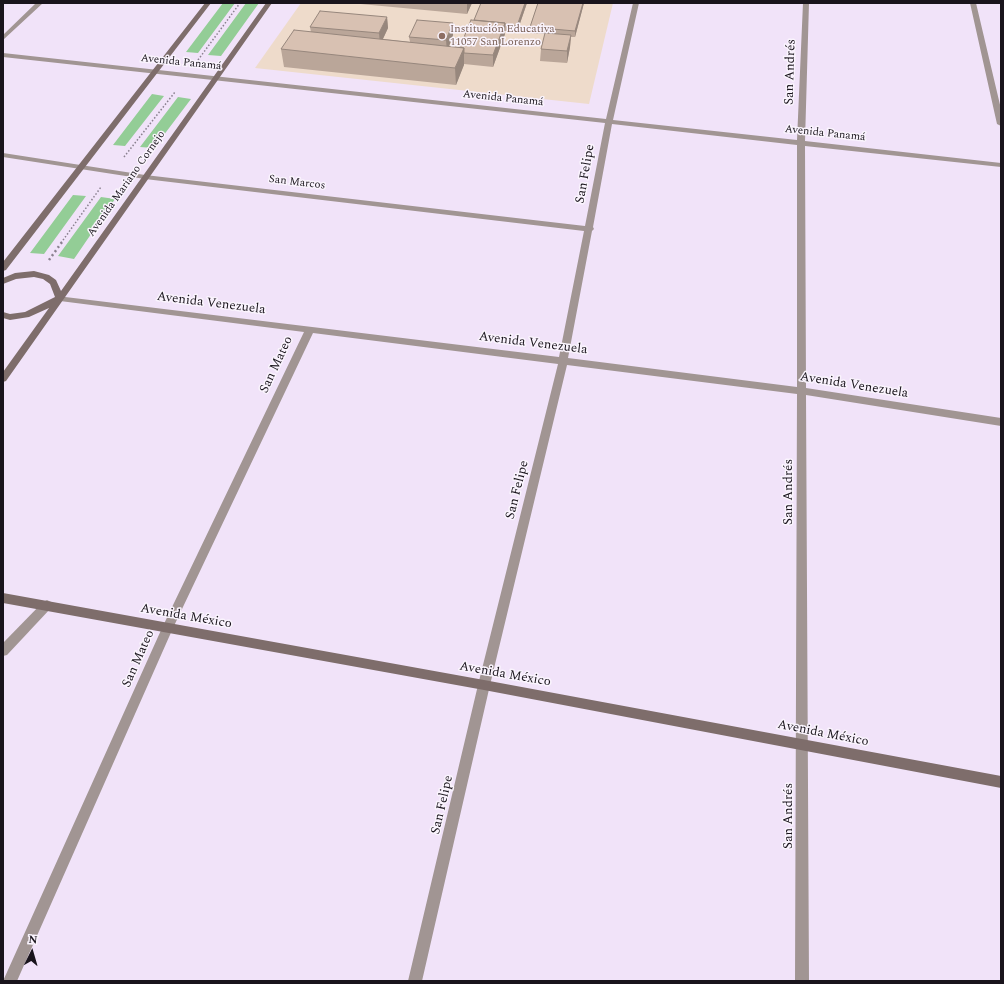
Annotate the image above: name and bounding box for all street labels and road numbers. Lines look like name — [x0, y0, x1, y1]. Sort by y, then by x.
street label: San Andrés — [782, 39, 800, 105]
street label: Avenida Panamá — [140, 52, 222, 74]
street label: Avenida Panamá — [462, 88, 544, 110]
street label: Avenida Panamá — [784, 123, 866, 145]
street label: Avenida Mariano Cornejo — [85, 129, 169, 239]
street label: San Felipe — [573, 143, 599, 205]
street label: San Marcos — [268, 173, 326, 193]
street label: Avenida Venezuela — [156, 290, 266, 318]
street label: Avenida Venezuela — [478, 330, 588, 358]
street label: San Mateo — [257, 334, 297, 396]
street label: Avenida Venezuela — [799, 370, 909, 402]
street label: San Felipe — [503, 459, 533, 521]
street label: San Andrés — [781, 459, 797, 525]
street label: Avenida México — [139, 601, 233, 633]
street label: San Mateo — [119, 628, 159, 690]
street label: Avenida México — [458, 659, 552, 691]
street label: Avenida México — [776, 718, 870, 750]
street label: San Felipe — [429, 774, 457, 836]
street label: San Andrés — [781, 783, 797, 849]

